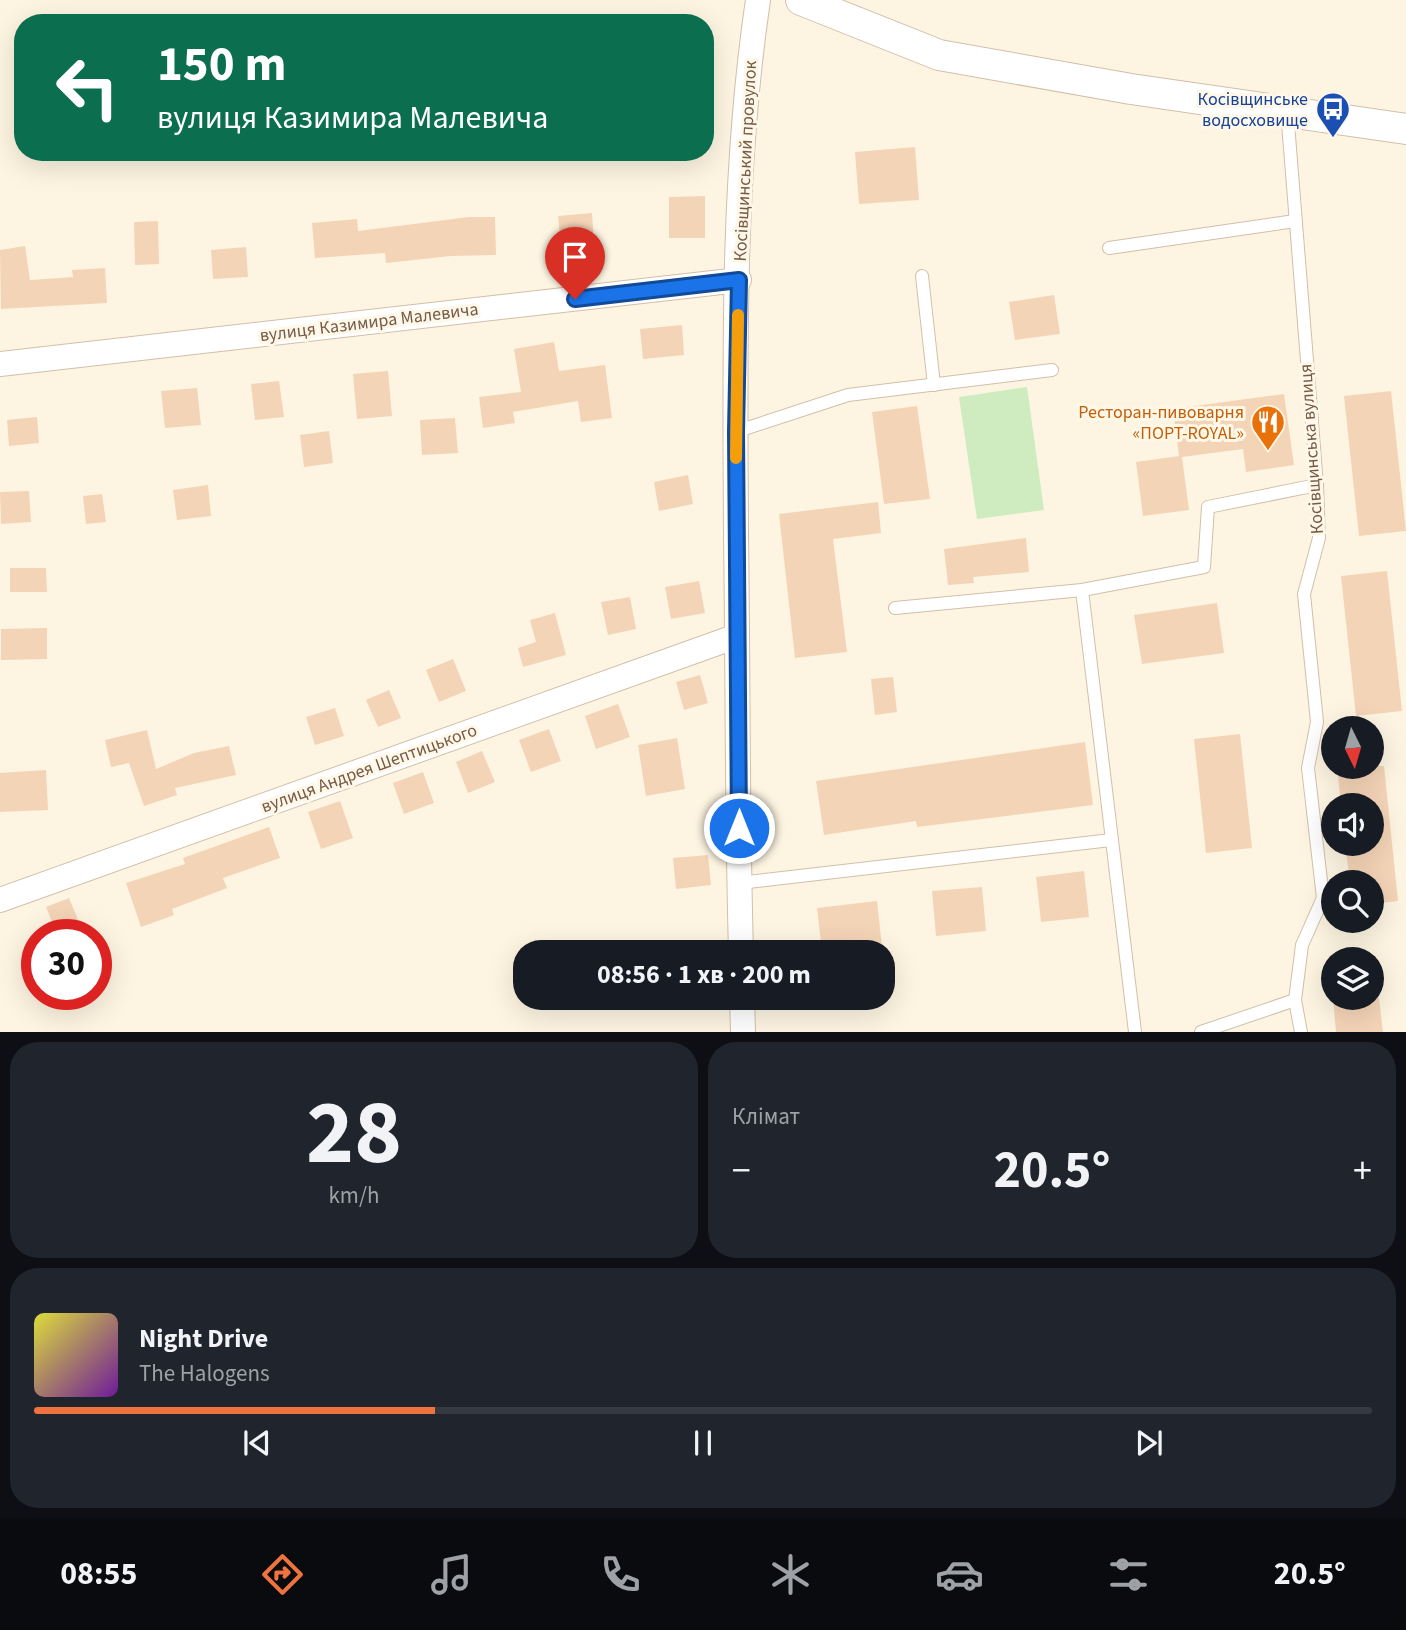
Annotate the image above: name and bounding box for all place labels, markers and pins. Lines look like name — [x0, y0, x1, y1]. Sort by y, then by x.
place label: Косівщинське водосховище — [1198, 87, 1308, 133]
bus stop icon: Косівщинське водосховище — [1314, 90, 1352, 139]
pin — [545, 227, 605, 299]
place label: Ресторан-пивоварня «ПОРТ-ROYAL» — [1078, 400, 1244, 446]
restaurant icon: Ресторан-пивоварня «ПОРТ-ROYAL» — [1249, 403, 1287, 452]

